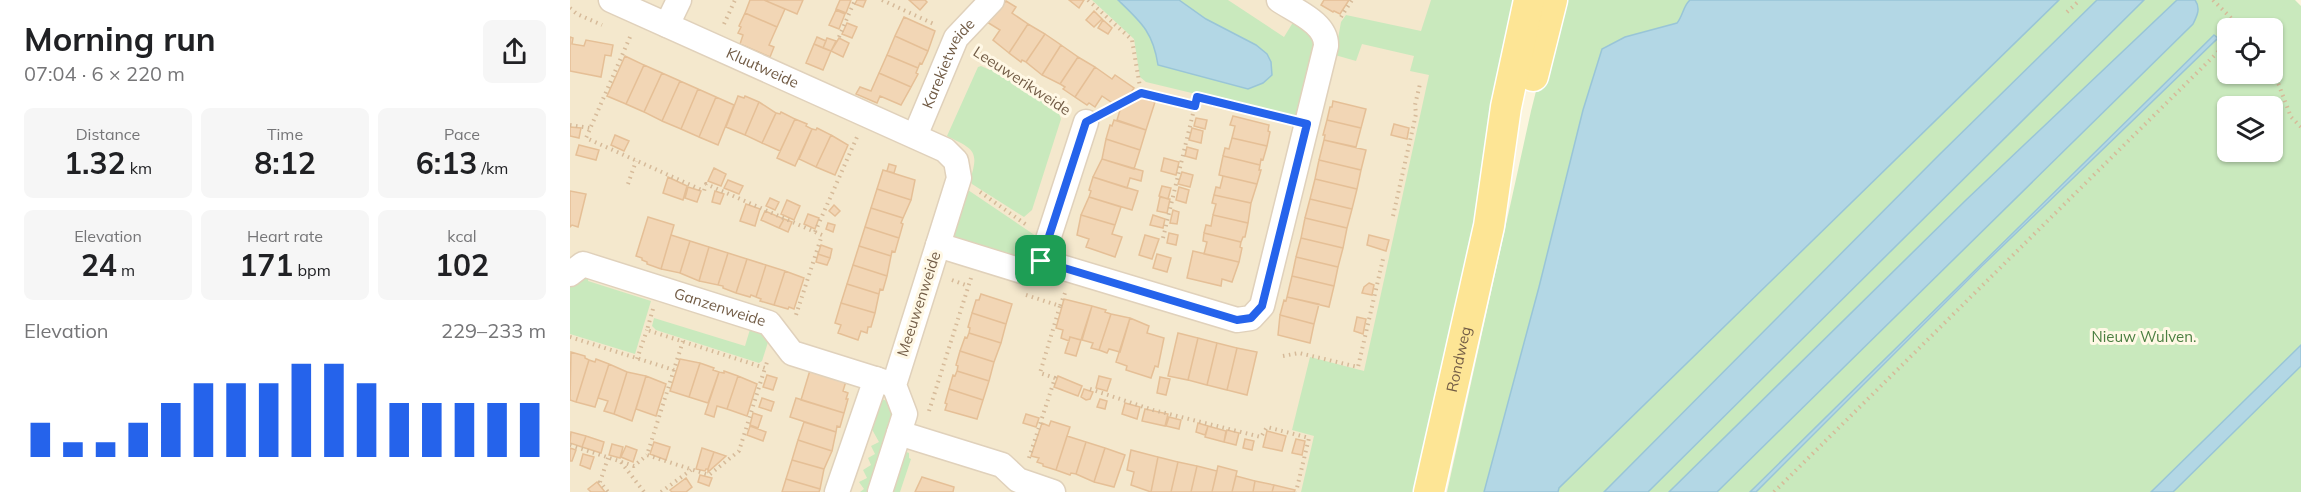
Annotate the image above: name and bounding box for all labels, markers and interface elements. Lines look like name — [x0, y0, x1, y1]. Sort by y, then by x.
street label: Karekietweide — [918, 14, 978, 111]
text: Morning run — [24, 18, 216, 59]
map controls — [2217, 18, 2283, 162]
button: locate — [2217, 18, 2283, 84]
button: share — [483, 20, 546, 83]
street label: Leeuwerikweide — [970, 42, 1075, 119]
street label: Kluutweide — [723, 43, 802, 92]
text: 07:04 · 6 × 220 m — [24, 61, 185, 86]
button: layers — [2217, 96, 2283, 162]
text: Distance — [76, 124, 140, 144]
text: Time — [267, 124, 303, 144]
text: Pace — [444, 124, 480, 144]
text: 1.32 — [64, 144, 125, 182]
text: 8:12 — [254, 144, 316, 182]
text: 6:13 — [416, 144, 477, 182]
text: km — [125, 158, 152, 178]
text: /km — [477, 158, 508, 178]
text: Elevation — [74, 226, 142, 246]
text: Heart rate — [247, 226, 323, 246]
text: kcal — [447, 226, 477, 246]
pin — [1015, 235, 1066, 286]
icon: arrive — [1024, 244, 1057, 277]
text: 24 — [81, 246, 117, 284]
text: 171 — [239, 246, 293, 284]
text: 102 — [435, 246, 489, 284]
street label: Meeuwenweide — [893, 249, 944, 359]
text: m — [117, 260, 135, 280]
text: bpm — [293, 260, 331, 280]
street label: Ganzenweide — [672, 283, 768, 330]
text: Elevation — [24, 318, 109, 343]
text: 229–233 m — [441, 318, 546, 343]
street label: Rondweg — [1442, 325, 1475, 394]
park label: Nieuw Wulven. — [2092, 327, 2196, 346]

